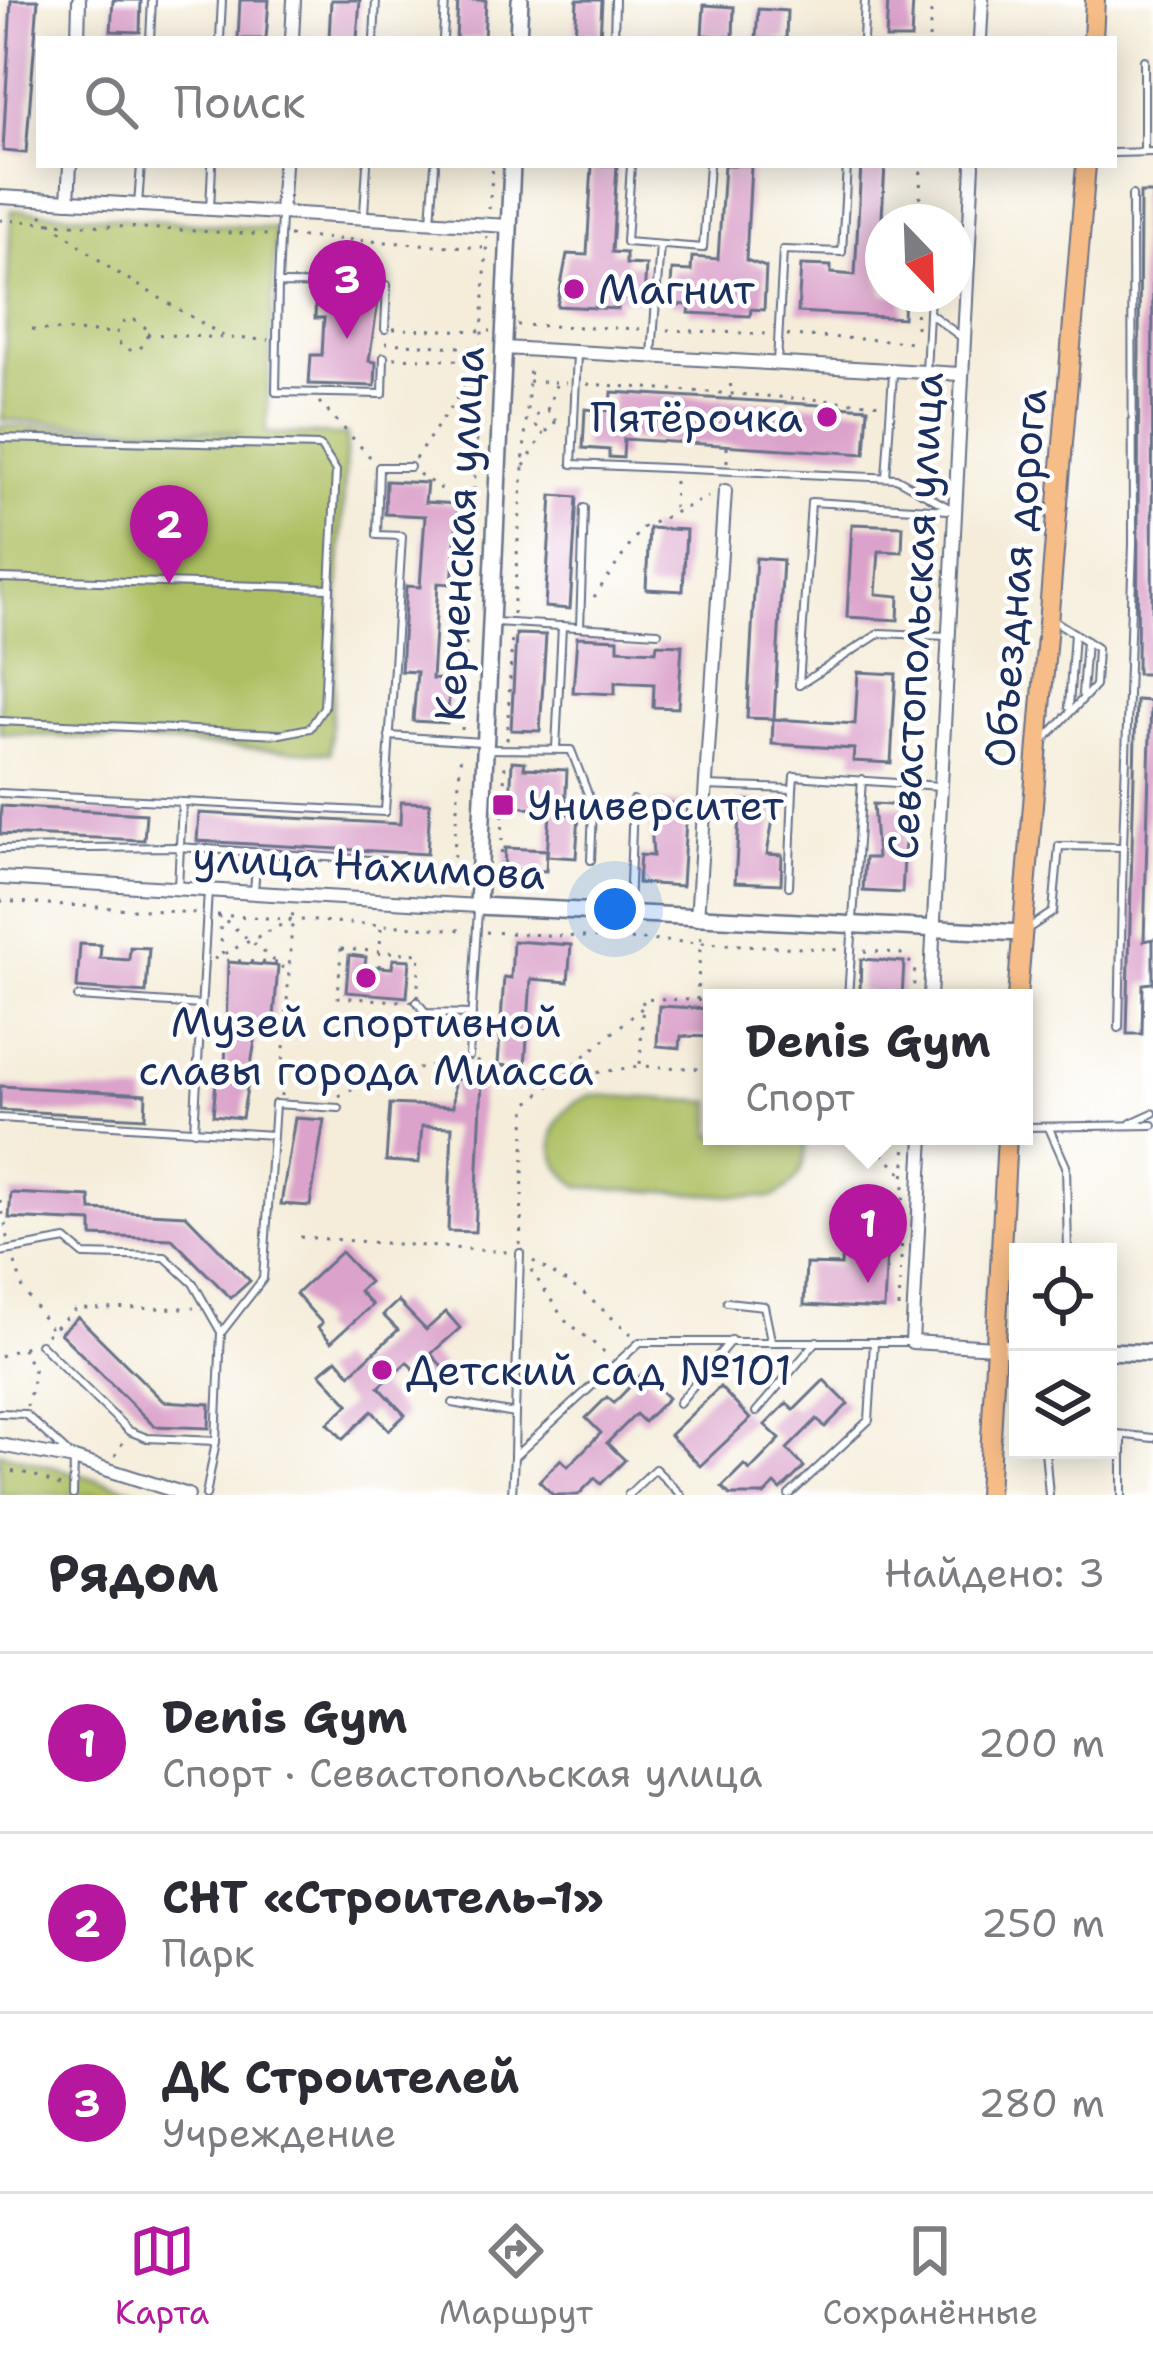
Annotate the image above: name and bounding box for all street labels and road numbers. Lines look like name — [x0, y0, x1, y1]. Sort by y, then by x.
street label: Керченская улица — [421, 345, 497, 723]
street label: Севастопольская улица — [874, 371, 956, 861]
street label: Объездная дорога — [971, 386, 1059, 770]
street label: улица Нахимова — [191, 828, 547, 902]

